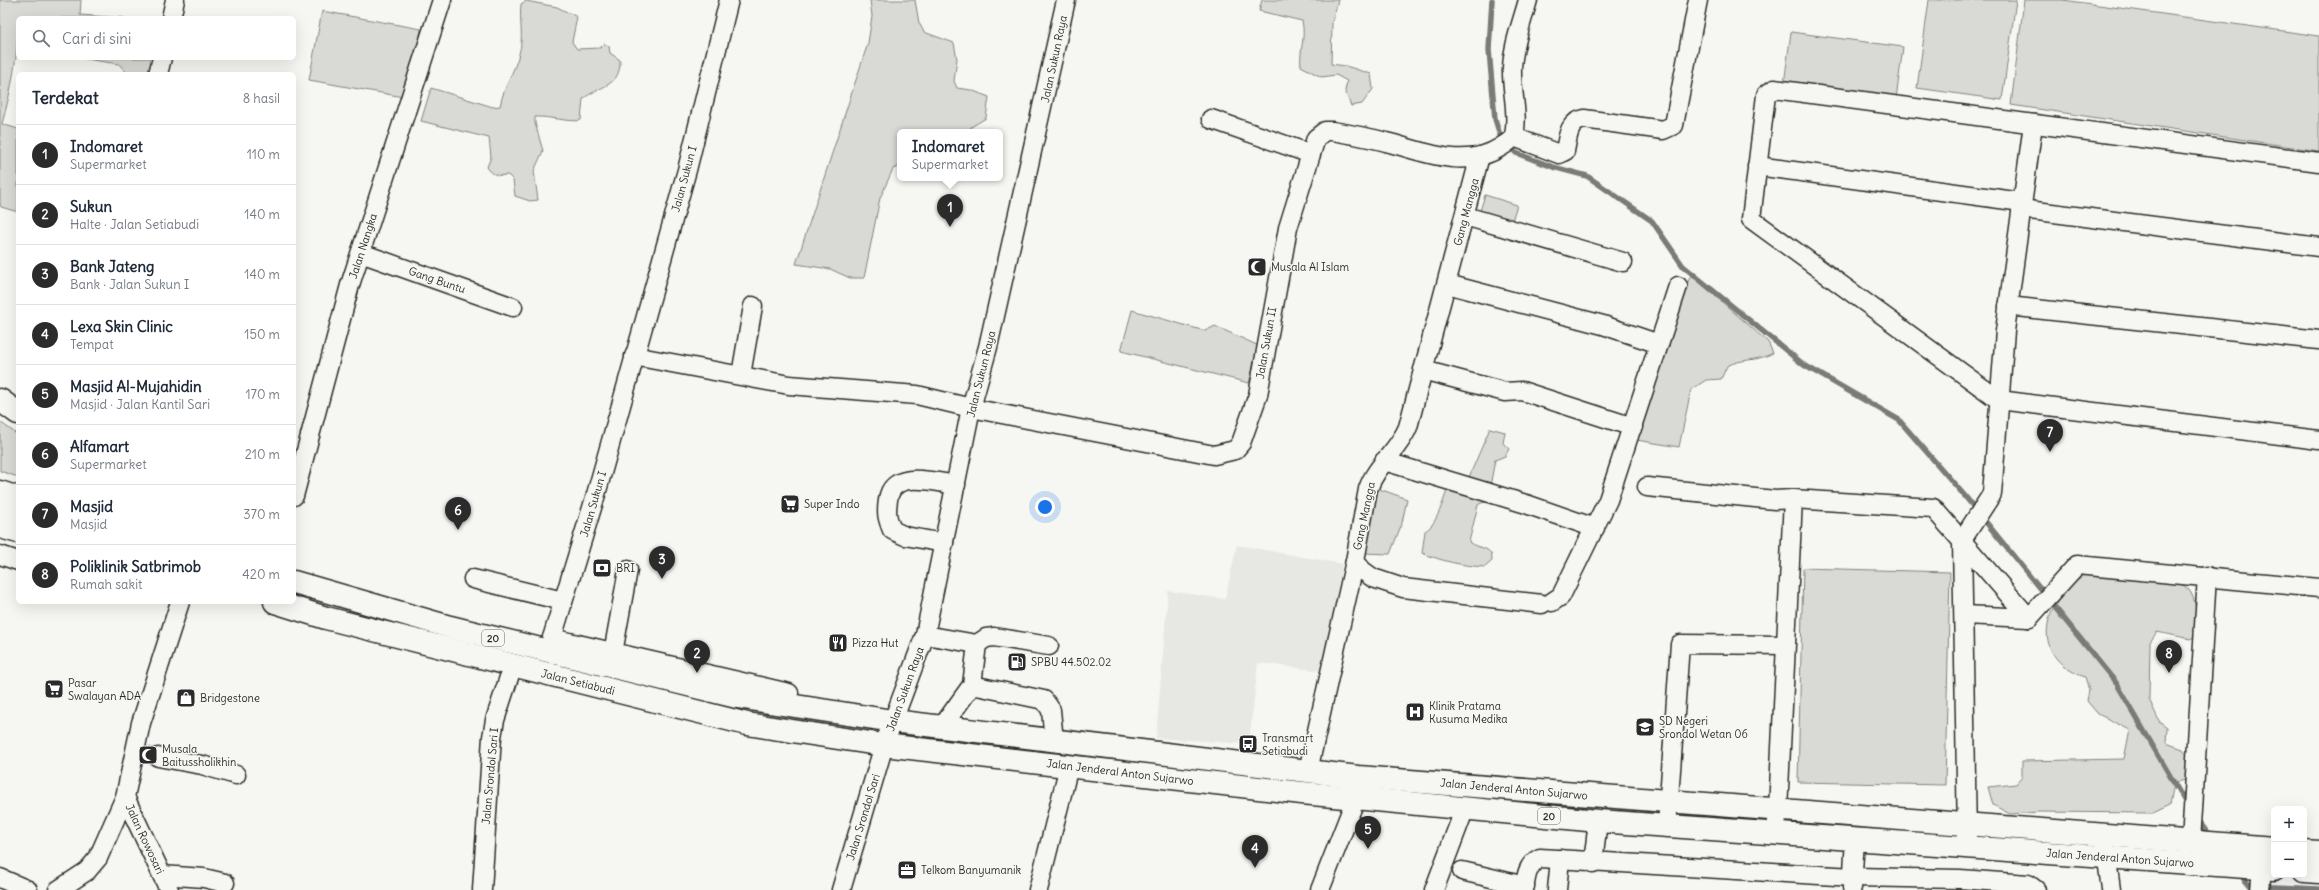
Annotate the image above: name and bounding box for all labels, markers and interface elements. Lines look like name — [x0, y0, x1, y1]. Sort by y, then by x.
street label: Jalan Sukun Raya — [1038, 14, 1070, 104]
search box — [16, 16, 296, 60]
icon: search — [30, 27, 52, 49]
text: Cari di sini — [62, 29, 131, 48]
text: Terdekat — [32, 87, 99, 109]
text: 8 hasil — [243, 90, 280, 107]
popup — [897, 129, 1003, 181]
text: Indomaret — [70, 137, 143, 156]
text: Indomaret — [912, 137, 985, 156]
street label: Jalan Sukun I — [668, 144, 700, 214]
text: 1 — [42, 146, 48, 163]
text: 110 m — [247, 146, 280, 163]
text: Supermarket — [70, 156, 147, 173]
text: Supermarket — [912, 156, 988, 173]
street label: Gang Mangga — [1450, 177, 1482, 247]
pin: 1 — [937, 194, 963, 227]
text: Sukun — [70, 197, 112, 216]
text: 2 — [41, 206, 49, 223]
text: 140 m — [244, 206, 280, 223]
street label: Jalan Nangka — [346, 212, 380, 280]
text: Halte · Jalan Setiabudi — [70, 216, 199, 233]
mosque icon: Musala Al Islam — [1246, 256, 1268, 278]
text: Bank Jateng — [70, 257, 154, 276]
place label: Musala Al Islam — [1271, 260, 1350, 274]
street label: Gang Buntu — [407, 264, 468, 296]
text: 3 — [41, 266, 49, 283]
text: 140 m — [244, 266, 280, 283]
text: Bank · Jalan Sukun I — [70, 276, 189, 293]
street label: Jalan Sukun II — [1253, 306, 1279, 380]
text: Lexa Skin Clinic — [70, 317, 173, 336]
text: 4 — [41, 326, 49, 343]
text: 150 m — [244, 326, 280, 343]
street label: Jalan Sukun Raya — [963, 329, 999, 419]
text: Tempat — [70, 336, 114, 353]
text: Masjid Al-Mujahidin — [70, 377, 202, 396]
text: 5 — [41, 386, 49, 403]
text: 170 m — [245, 386, 280, 403]
text: Masjid · Jalan Kantil Sari — [70, 396, 210, 413]
pin: 7 — [2037, 419, 2063, 452]
text: Alfamart — [70, 437, 129, 456]
text: 6 — [41, 446, 49, 463]
text: 210 m — [245, 446, 280, 463]
text: Supermarket — [70, 456, 147, 473]
street label: Jalan Sukun I — [577, 469, 609, 539]
street label: Gang Mangga — [1350, 481, 1378, 551]
supermarket icon: Super Indo — [779, 493, 801, 515]
text: Masjid — [70, 497, 113, 516]
pin: 6 — [445, 497, 471, 530]
place label: Super Indo — [804, 497, 860, 511]
your location — [1035, 497, 1055, 517]
text: 7 — [42, 506, 48, 523]
text: 370 m — [243, 506, 280, 523]
text: Masjid — [70, 516, 107, 533]
pin: 3 — [649, 546, 675, 579]
text: Poliklinik Satbrimob — [70, 557, 201, 576]
bank icon: BRI — [591, 557, 613, 579]
place label: BRI — [616, 561, 635, 575]
text: 8 — [41, 566, 49, 583]
text: 420 m — [242, 566, 280, 583]
text: Rumah sakit — [70, 576, 142, 593]
road number: 20 — [482, 630, 504, 646]
restaurant icon: Pizza Hut — [827, 632, 849, 654]
place label: Pizza Hut — [852, 636, 899, 650]
pin: 2 — [684, 640, 710, 673]
pin: 8 — [2156, 640, 2182, 673]
street label: Jalan Sukun Raya — [883, 645, 927, 733]
fuel station icon: SPBU 44.502.02 — [1006, 651, 1028, 673]
place label: SPBU 44.502.02 — [1031, 655, 1111, 669]
street label: Jalan Setiabudi — [540, 666, 616, 698]
place label: Pasar Swalayan ADA — [68, 676, 141, 703]
supermarket icon: Pasar Swalayan ADA — [43, 678, 65, 700]
shop icon: Bridgestone — [175, 687, 197, 709]
place label: Bridgestone — [200, 691, 260, 705]
place label: Klinik Pratama Kusuma Medika — [1429, 699, 1508, 726]
hospital icon: Klinik Pratama Kusuma Medika — [1404, 701, 1426, 723]
place label: SD Negeri Srondol Wetan 06 — [1659, 714, 1748, 741]
school or university icon: SD Negeri Srondol Wetan 06 — [1634, 716, 1656, 738]
street label: Jalan Srondol Sari I — [479, 727, 501, 825]
place label: Transmart Setiabudi — [1262, 731, 1313, 758]
bus stop icon: Transmart Setiabudi — [1237, 733, 1259, 755]
place label: Musala Baitussholikhin — [162, 742, 236, 769]
mosque icon: Musala Baitussholikhin — [137, 744, 159, 766]
street label: Jalan Jenderal Anton Sujarwo — [1046, 756, 1194, 788]
street label: Jalan Srondol Sari — [843, 772, 883, 862]
street label: Jalan Jenderal Anton Sujarwo — [1440, 776, 1588, 802]
street label: Jalan Rowosari — [123, 802, 167, 876]
map controls — [2271, 806, 2307, 878]
button: + — [2271, 806, 2307, 842]
road number: 20 — [1538, 808, 1560, 824]
pin: 5 — [1355, 816, 1381, 849]
pin: 4 — [1242, 835, 1268, 868]
button: − — [2271, 842, 2307, 878]
street label: Jalan Jenderal Anton Sujarwo — [2046, 846, 2194, 870]
office icon: Telkom Banyumanik — [896, 859, 918, 881]
place label: Telkom Banyumanik — [921, 863, 1022, 877]

